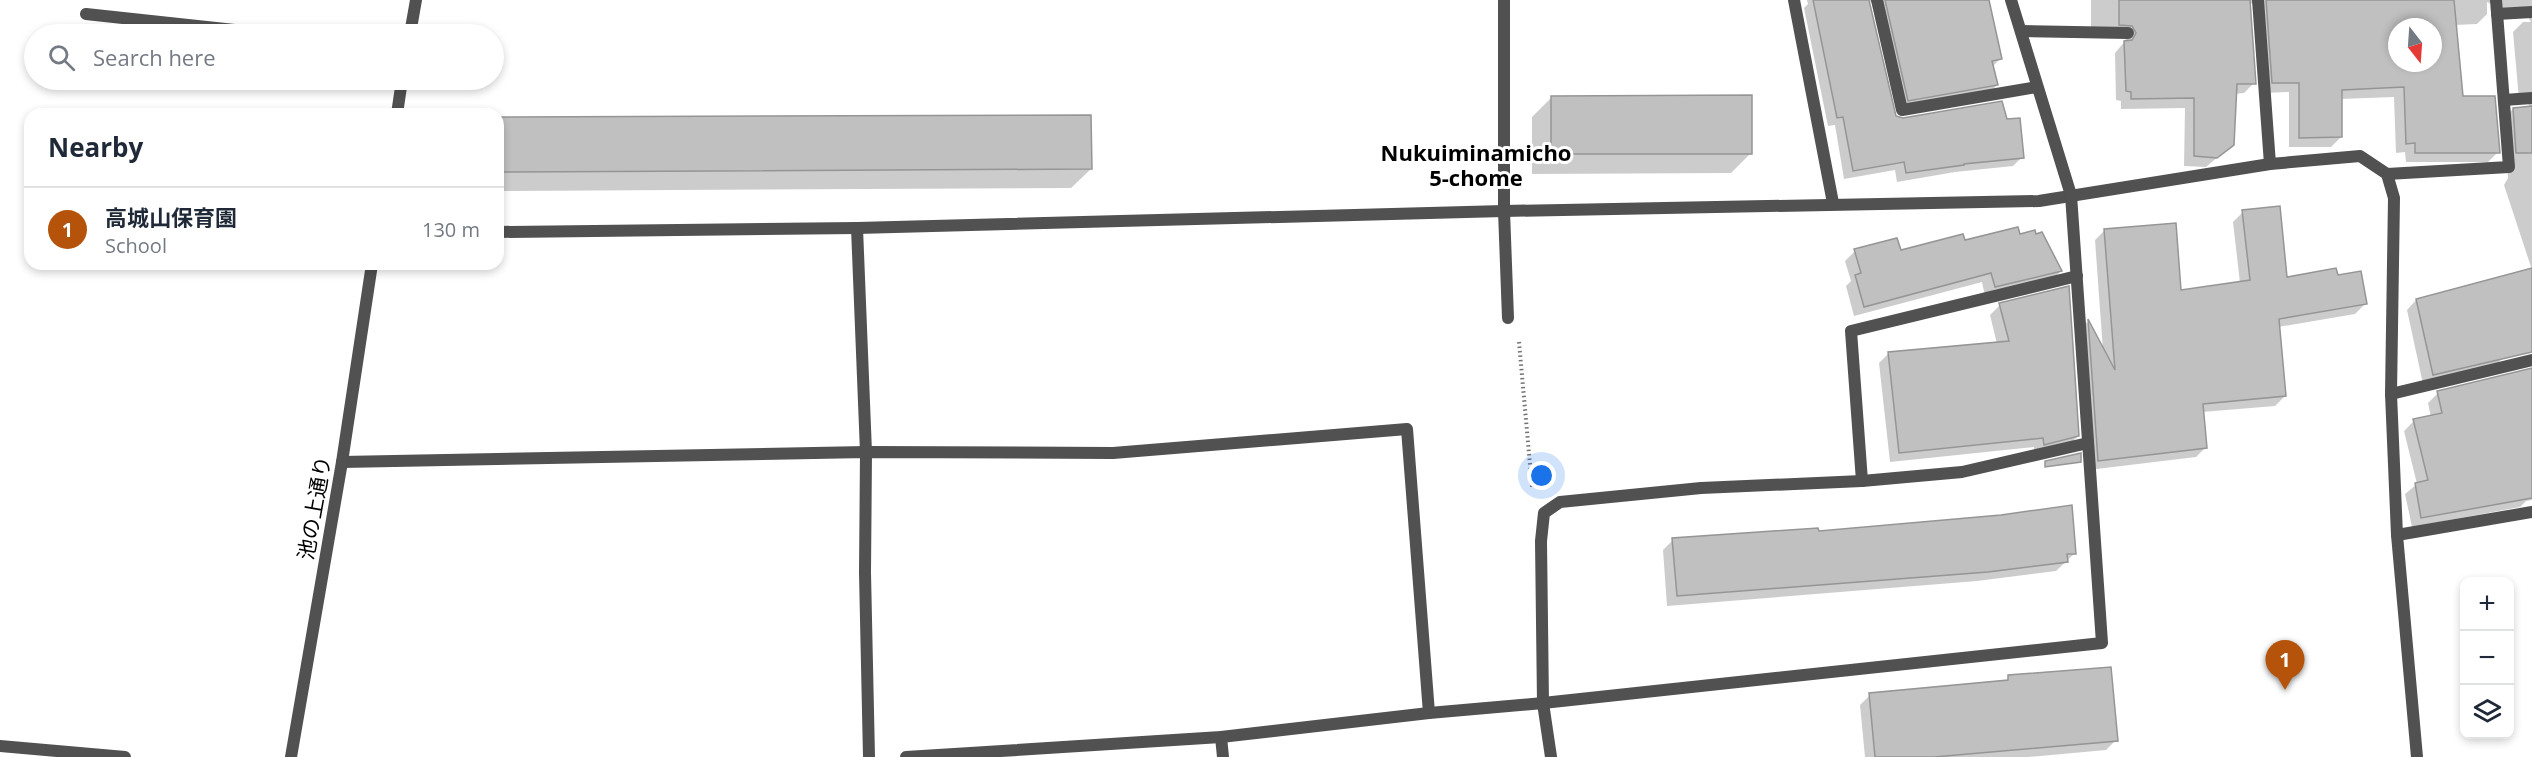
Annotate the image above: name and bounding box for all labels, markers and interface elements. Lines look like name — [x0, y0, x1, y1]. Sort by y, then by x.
north arrow — [2388, 18, 2442, 72]
search box — [24, 24, 504, 90]
icon: search — [45, 41, 78, 74]
text: Search here — [93, 42, 216, 72]
text: Nearby — [48, 129, 143, 165]
district label: Nukuiminamicho 5-chome — [1381, 137, 1571, 192]
text: 高城山保育園 — [105, 202, 237, 232]
text: 1 — [62, 216, 73, 243]
text: 130 m — [422, 216, 480, 243]
text: School — [105, 232, 167, 259]
street label: 池の上通り — [291, 454, 337, 562]
your location — [1527, 461, 1556, 490]
map controls — [2460, 577, 2514, 739]
button: + — [2460, 577, 2514, 631]
button: − — [2460, 631, 2514, 685]
pin: 1 — [2266, 640, 2304, 690]
button: layers — [2460, 685, 2514, 739]

